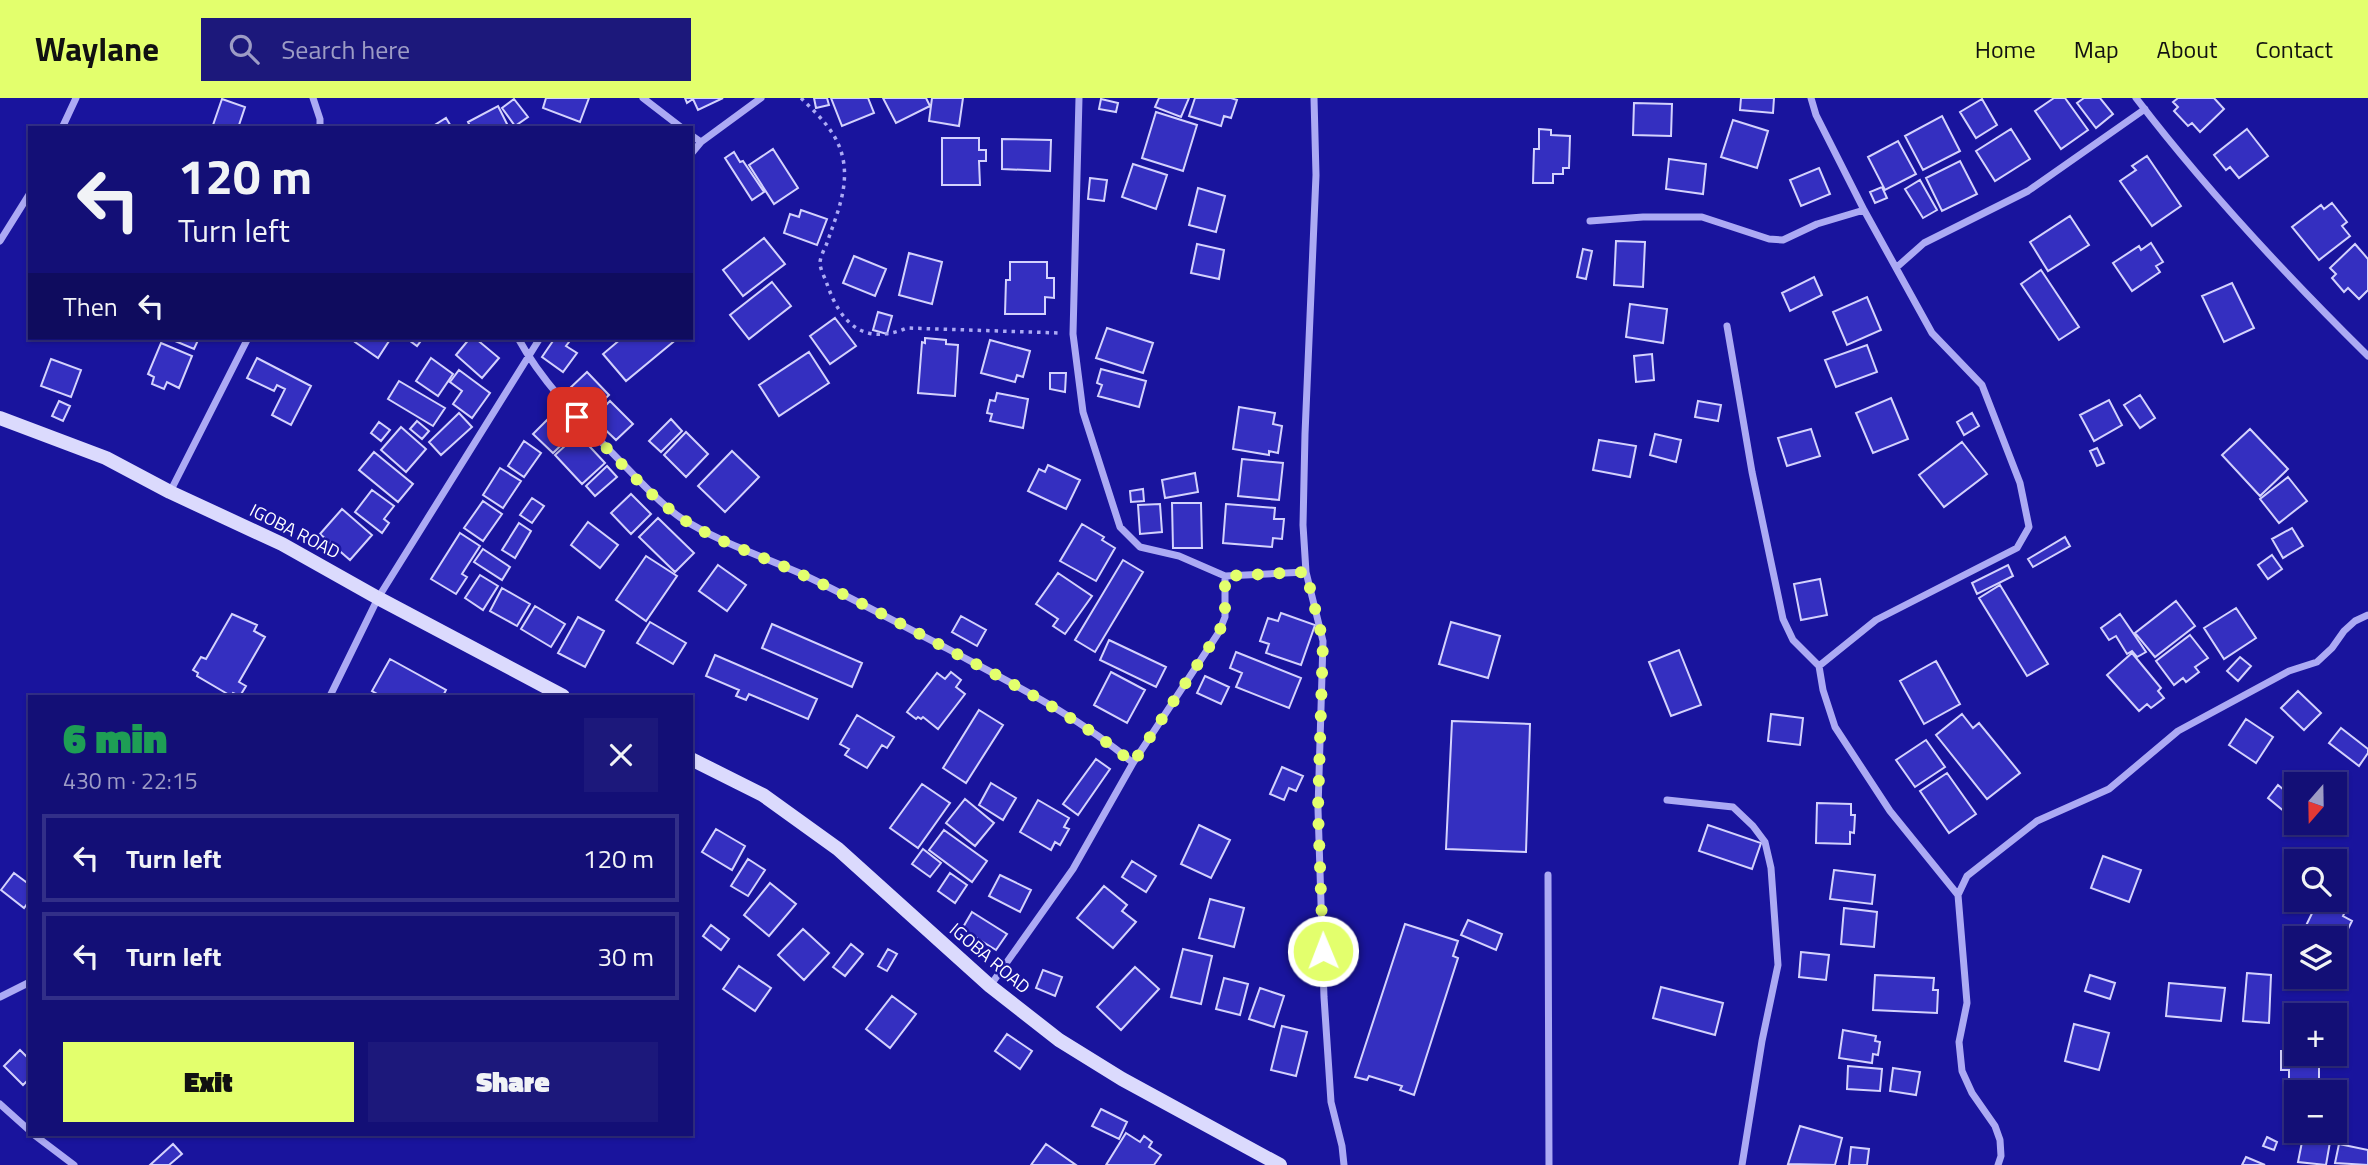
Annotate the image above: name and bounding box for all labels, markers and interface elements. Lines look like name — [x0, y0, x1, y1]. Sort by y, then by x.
search box — [201, 18, 691, 81]
text: Waylane — [35, 24, 159, 74]
icon: search — [225, 30, 263, 68]
text: Search here — [281, 30, 410, 69]
text: Home — [1975, 31, 2036, 67]
text: Map — [2074, 31, 2119, 67]
text: About — [2157, 31, 2217, 67]
text: Contact — [2255, 31, 2333, 67]
text: 120 m — [178, 138, 312, 213]
icon: left — [63, 154, 154, 245]
text: Turn left — [178, 206, 290, 254]
text: Then — [63, 287, 118, 326]
icon: left — [132, 287, 170, 325]
pin — [547, 387, 607, 447]
icon: arrive — [558, 398, 596, 436]
street label: IGOBA ROAD — [245, 497, 345, 565]
text: 6 min — [63, 705, 167, 769]
button: close — [584, 718, 658, 792]
text: 430 m · 22:15 — [63, 763, 198, 798]
north arrow — [2284, 772, 2347, 835]
map controls — [2284, 772, 2347, 1143]
icon: left — [67, 839, 105, 877]
text: Turn left — [126, 839, 221, 878]
text: 120 m — [583, 839, 654, 878]
button: search — [2284, 849, 2347, 912]
position arrow — [1286, 914, 1360, 988]
street label: IGOBA ROAD — [944, 916, 1036, 1000]
button: layers — [2284, 926, 2347, 989]
icon: left — [67, 937, 105, 975]
text: Turn left — [126, 937, 221, 976]
text: 30 m — [597, 937, 654, 976]
button: + — [2284, 1003, 2347, 1066]
button: Exit — [63, 1042, 354, 1122]
button: Share — [368, 1042, 658, 1122]
button: − — [2284, 1080, 2347, 1143]

